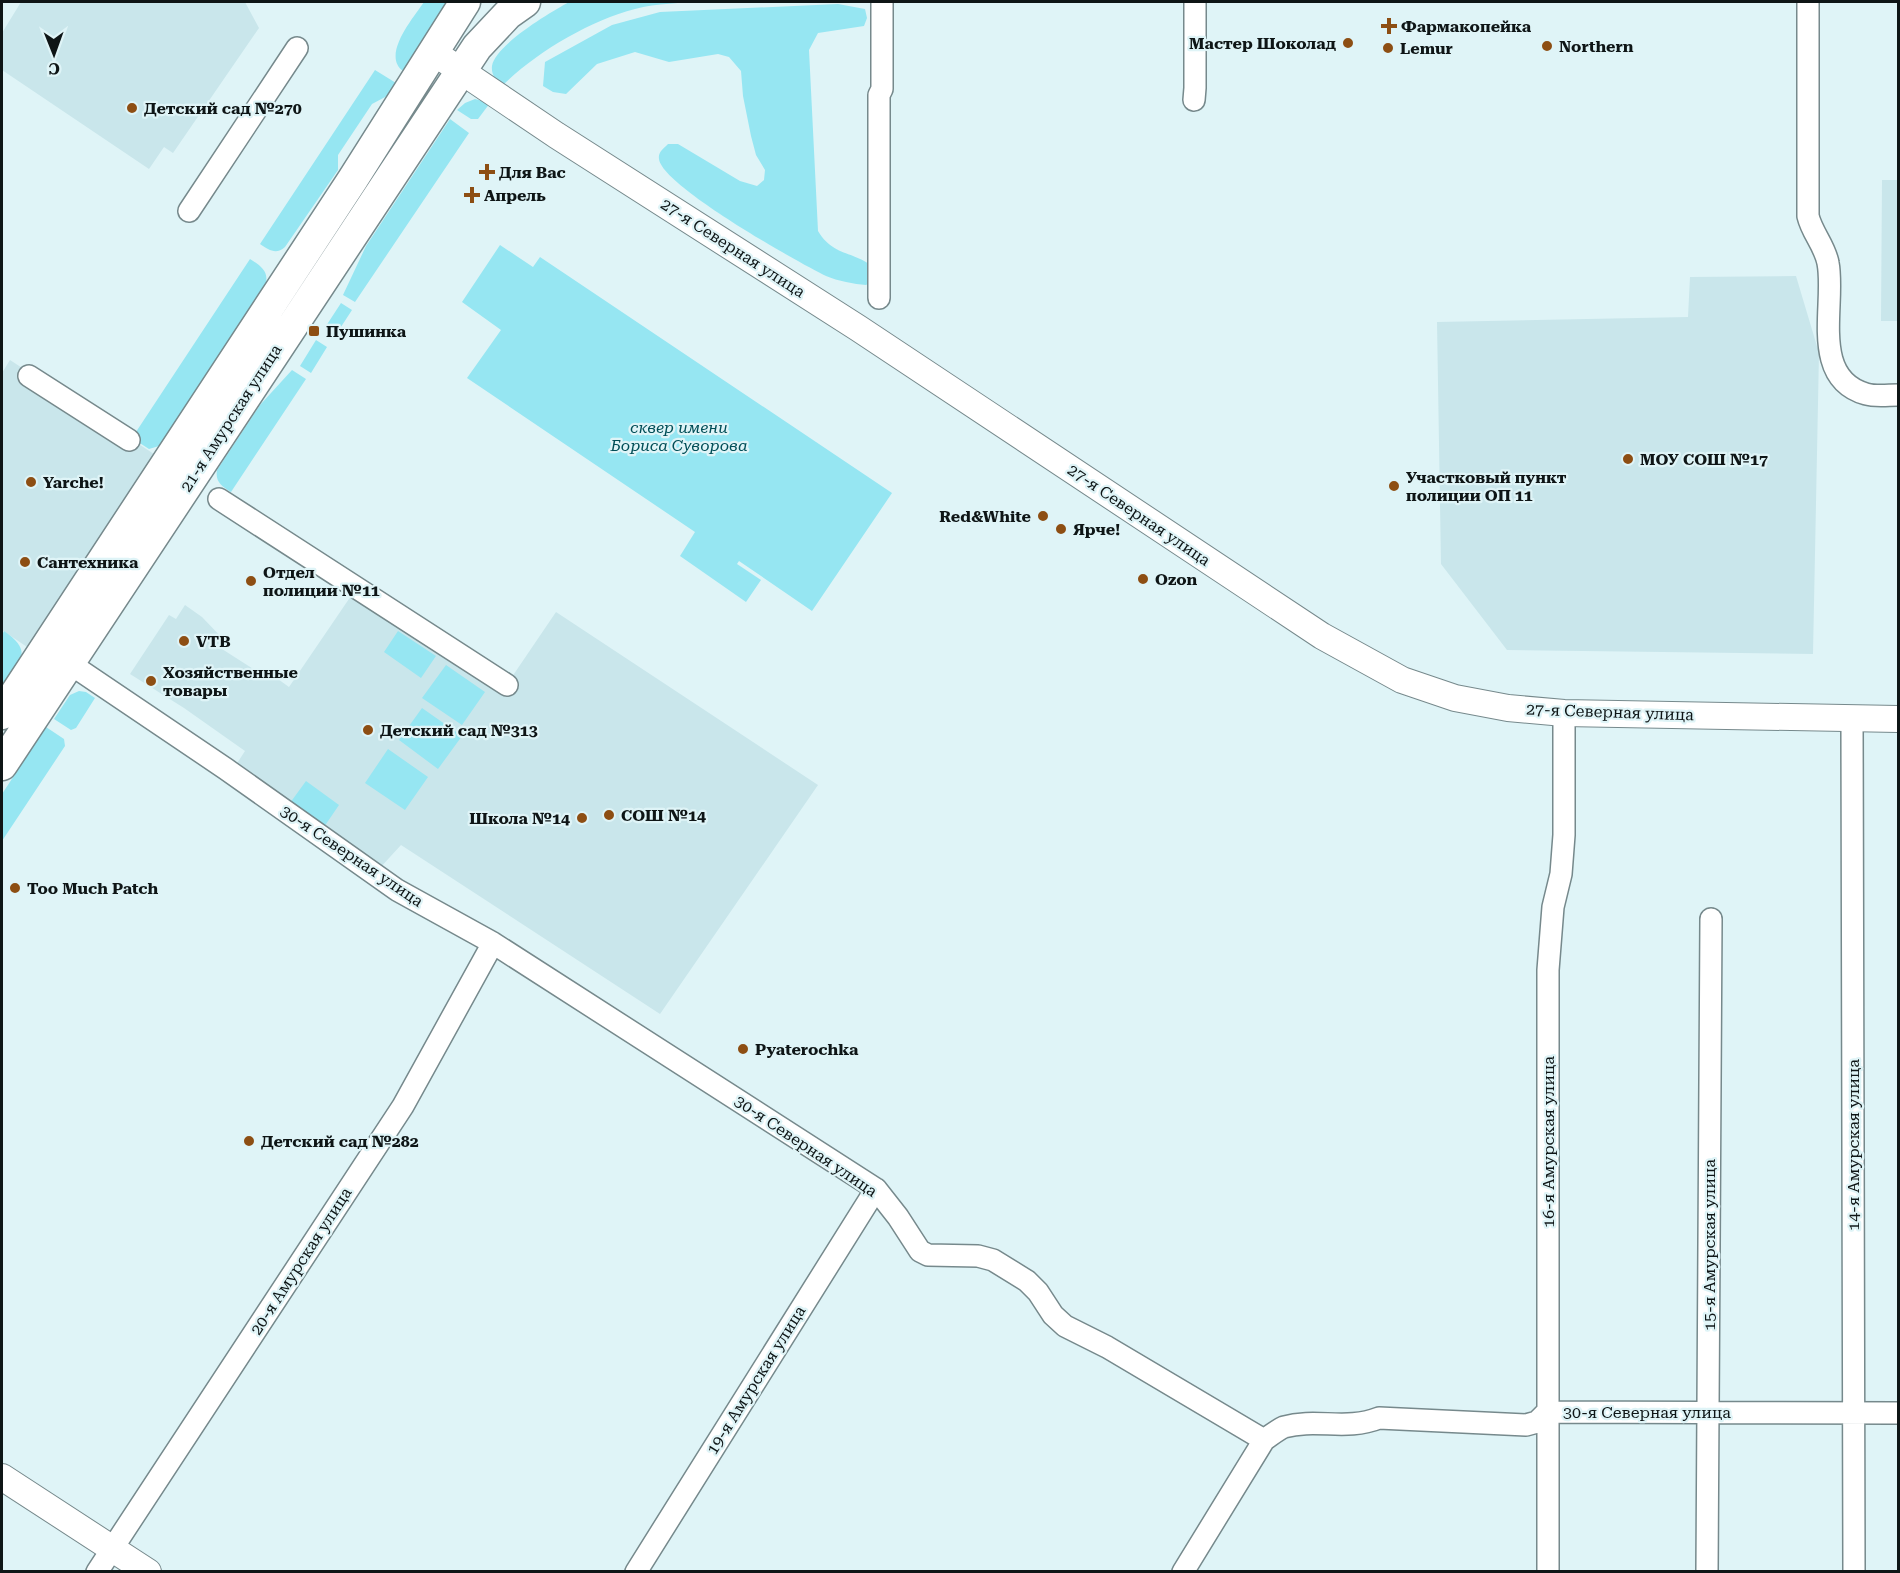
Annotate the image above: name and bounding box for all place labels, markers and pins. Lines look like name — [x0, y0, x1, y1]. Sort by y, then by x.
place label: Фармакопейка — [1401, 17, 1532, 36]
marker: Фармакопейка — [1382, 19, 1396, 33]
place label: Мастер Шоколад — [1189, 34, 1336, 53]
marker: Мастер Шоколад — [1341, 36, 1355, 50]
place label: Northern — [1559, 37, 1634, 56]
place label: Lemur — [1400, 39, 1453, 58]
marker: Northern — [1540, 39, 1554, 53]
marker: Lemur — [1381, 41, 1395, 55]
place label: Детский сад №270 — [144, 99, 302, 118]
marker: Детский сад №270 — [125, 101, 139, 115]
place label: Для Вас — [499, 163, 566, 182]
marker: Для Вас — [480, 165, 494, 179]
place label: Апрель — [484, 186, 546, 205]
marker: Апрель — [465, 188, 479, 202]
place label: Пушинка — [326, 322, 407, 341]
marker: Пушинка — [307, 324, 321, 338]
place label: МОУ СОШ №17 — [1640, 450, 1768, 469]
marker: МОУ СОШ №17 — [1621, 452, 1635, 466]
place label: Участковый пункт полиции ОП 11 — [1406, 468, 1567, 505]
place label: Yarche! — [43, 473, 104, 492]
marker: Yarche! — [24, 475, 38, 489]
marker: Участковый пункт полиции ОП 11 — [1387, 479, 1401, 493]
place label: Red&White — [939, 507, 1031, 526]
marker: Red&White — [1036, 509, 1050, 523]
place label: Ярче! — [1073, 520, 1120, 539]
marker: Ярче! — [1054, 522, 1068, 536]
place label: Сантехника — [37, 553, 139, 572]
marker: Сантехника — [18, 555, 32, 569]
place label: Отдел полиции №11 — [263, 563, 380, 600]
place label: Ozon — [1155, 570, 1198, 589]
marker: Ozon — [1136, 572, 1150, 586]
marker: Отдел полиции №11 — [244, 574, 258, 588]
place label: VTB — [196, 632, 231, 651]
marker: VTB — [177, 634, 191, 648]
place label: Хозяйственные товары — [163, 663, 298, 700]
marker: Хозяйственные товары — [144, 674, 158, 688]
place label: Детский сад №313 — [380, 721, 538, 740]
marker: Детский сад №313 — [361, 723, 375, 737]
place label: СОШ №14 — [621, 806, 706, 825]
marker: СОШ №14 — [602, 808, 616, 822]
place label: Школа №14 — [469, 809, 570, 828]
marker: Школа №14 — [575, 811, 589, 825]
place label: Too Much Patch — [27, 879, 159, 898]
marker: Too Much Patch — [8, 881, 22, 895]
place label: Pyaterochka — [755, 1040, 859, 1059]
marker: Pyaterochka — [736, 1042, 750, 1056]
place label: Детский сад №282 — [261, 1132, 419, 1151]
marker: Детский сад №282 — [242, 1134, 256, 1148]

